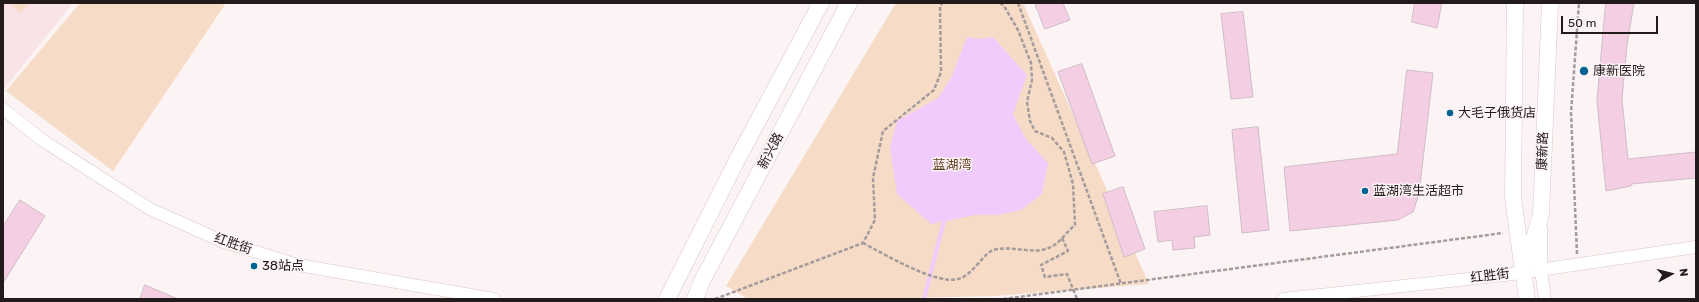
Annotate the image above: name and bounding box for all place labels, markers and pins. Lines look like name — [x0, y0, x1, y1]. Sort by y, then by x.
place label: 康新医院 — [1593, 63, 1645, 79]
marker: 康新医院 — [1578, 65, 1590, 77]
place label: 大毛子俄货店 — [1458, 105, 1536, 121]
marker: 大毛子俄货店 — [1445, 108, 1455, 118]
place label: 蓝湖湾生活超市 — [1373, 183, 1464, 199]
marker: 蓝湖湾生活超市 — [1360, 186, 1370, 196]
place label: 38站点 — [262, 258, 304, 274]
marker: 38站点 — [249, 261, 259, 271]

